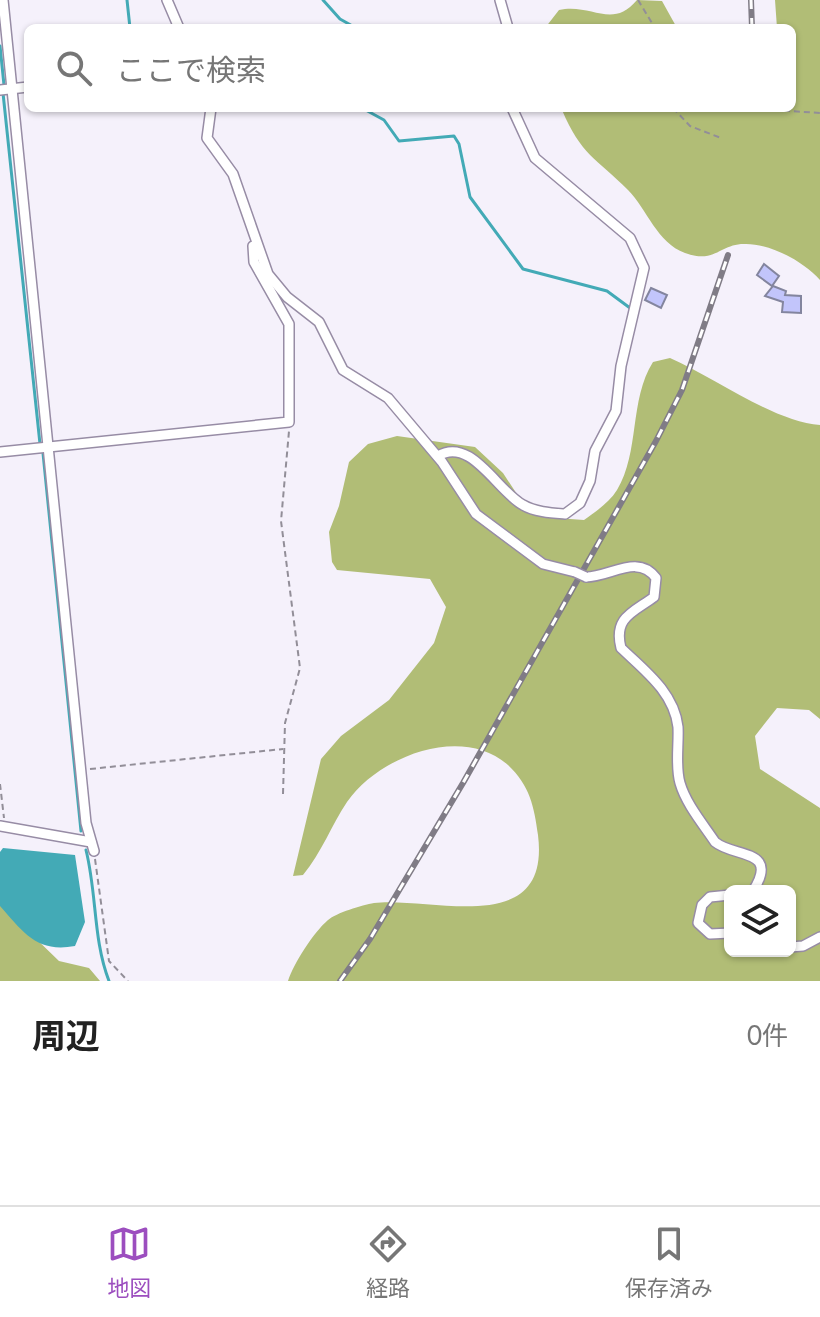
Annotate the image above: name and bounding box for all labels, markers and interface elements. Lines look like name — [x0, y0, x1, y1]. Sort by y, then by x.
search box — [24, 24, 796, 112]
icon: search — [52, 46, 96, 90]
text: ここで検索 — [116, 51, 266, 87]
map controls — [724, 885, 796, 957]
button: layers — [724, 885, 796, 957]
text: 周辺 — [32, 1014, 100, 1055]
text: 0件 — [747, 1019, 788, 1051]
tab: 地図 — [107, 1222, 151, 1302]
tab: 経路 — [366, 1222, 410, 1302]
tab: 保存済み — [625, 1222, 713, 1302]

